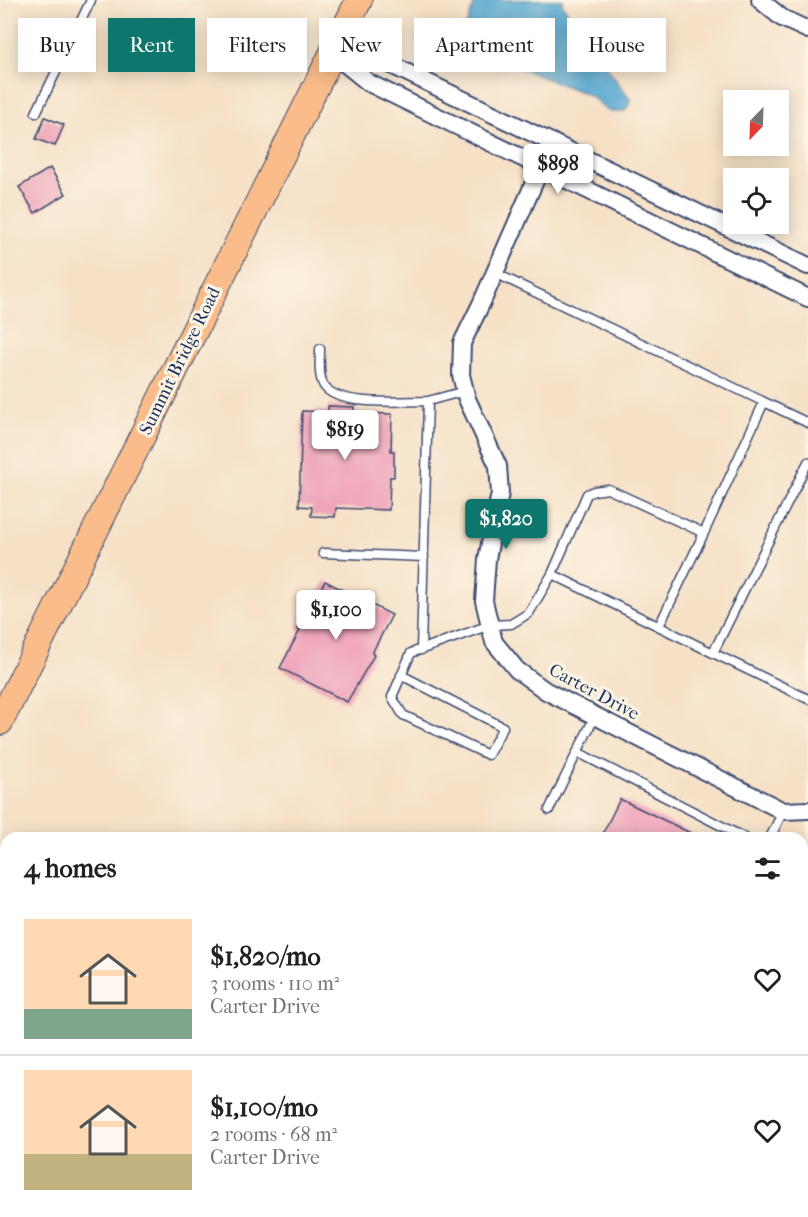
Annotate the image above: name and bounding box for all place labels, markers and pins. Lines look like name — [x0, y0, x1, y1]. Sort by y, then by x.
pin: $898 — [522, 144, 594, 195]
pin: $819 — [309, 410, 381, 461]
pin: $1,820 — [457, 499, 555, 550]
pin: $1,100 — [287, 590, 385, 641]

